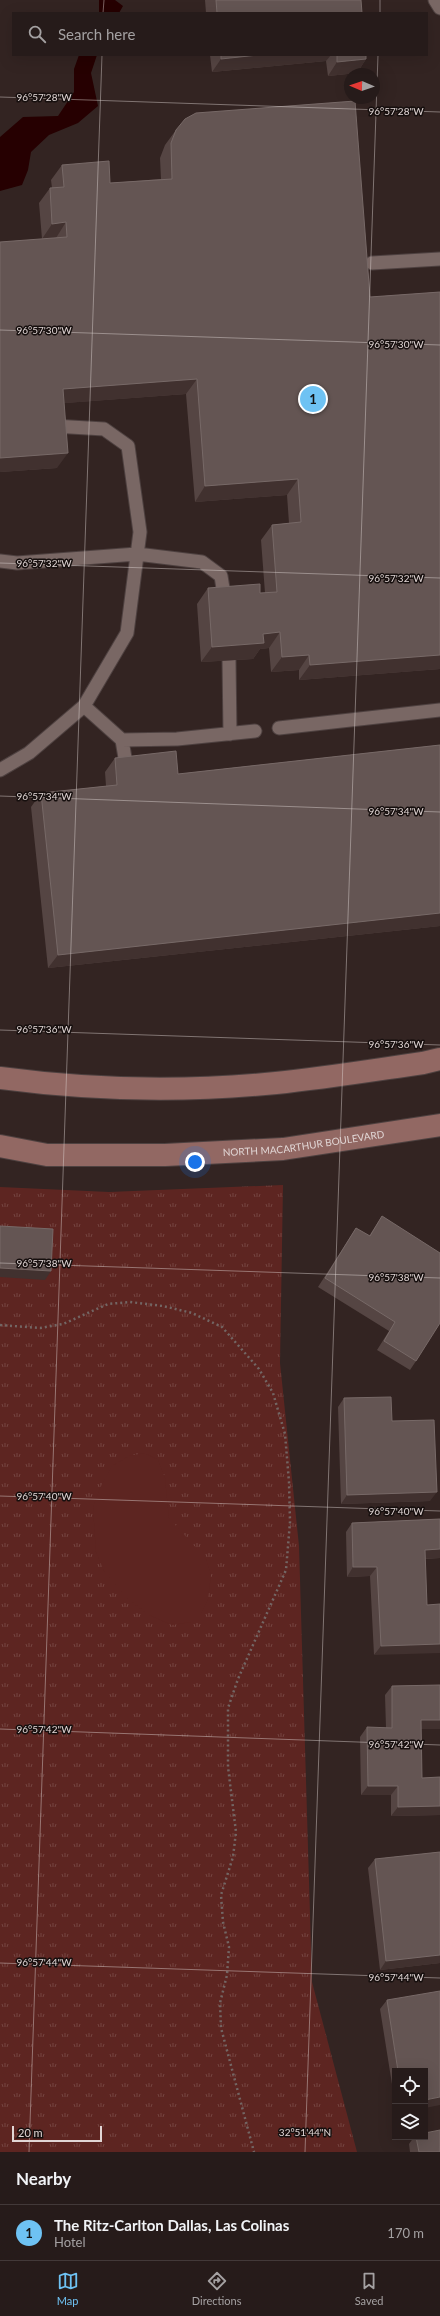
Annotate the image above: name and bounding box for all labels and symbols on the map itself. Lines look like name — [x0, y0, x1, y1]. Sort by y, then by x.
north arrow — [344, 68, 380, 104]
text: 96°57'28"W — [16, 91, 72, 103]
text: 96°57'28"W — [368, 105, 424, 117]
text: 96°57'30"W — [16, 324, 72, 336]
text: 96°57'30"W — [368, 338, 424, 350]
pin: 1 — [300, 384, 326, 414]
text: 96°57'32"W — [16, 557, 72, 569]
text: 96°57'32"W — [368, 572, 424, 584]
text: 96°57'34"W — [16, 790, 72, 802]
text: 96°57'34"W — [368, 805, 424, 817]
text: 96°57'36"W — [16, 1023, 72, 1035]
text: 96°57'36"W — [368, 1038, 424, 1050]
street label: NORTH MACARTHUR BOULEVARD — [222, 1128, 385, 1158]
your location — [185, 1152, 205, 1172]
text: 96°57'38"W — [16, 1257, 72, 1269]
text: 96°57'38"W — [368, 1271, 424, 1283]
text: 96°57'40"W — [16, 1490, 72, 1502]
text: 96°57'40"W — [368, 1505, 424, 1517]
text: 96°57'42"W — [16, 1723, 72, 1735]
text: 96°57'42"W — [368, 1738, 424, 1750]
text: 96°57'44"W — [16, 1956, 72, 1968]
text: 96°57'44"W — [368, 1971, 424, 1983]
scale bar — [12, 2124, 102, 2143]
text: 32°51'44"N — [279, 2126, 331, 2138]

